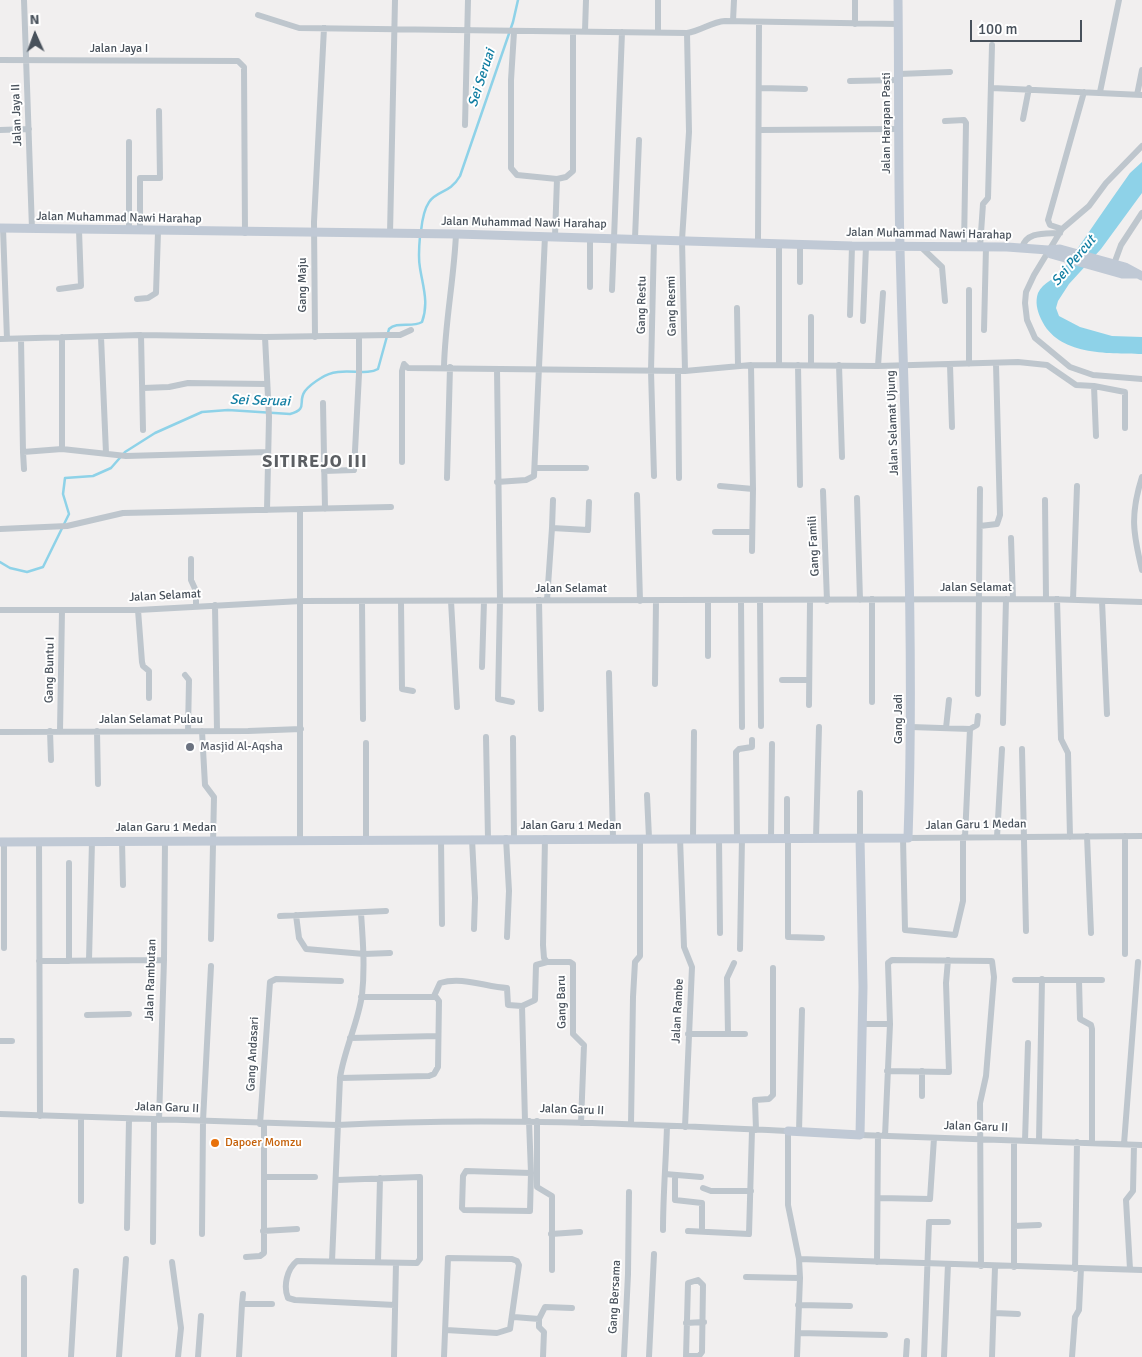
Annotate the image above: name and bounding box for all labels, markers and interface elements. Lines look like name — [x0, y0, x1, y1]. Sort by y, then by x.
north arrow — [10, 10, 60, 60]
scale bar — [972, 10, 1084, 42]
text: N — [29, 11, 40, 28]
text: 100 m — [978, 20, 1018, 38]
street label: Jalan Jaya I — [90, 42, 148, 56]
water label: Sei Seruai — [465, 47, 499, 109]
street label: Jalan Harapan Pasti — [880, 72, 894, 174]
street label: Jalan Jaya II — [9, 84, 25, 146]
street label: Jalan Muhammad Nawi Harahap — [36, 209, 202, 227]
street label: Jalan Muhammad Nawi Harahap — [441, 214, 607, 232]
street label: Jalan Muhammad Nawi Harahap — [846, 225, 1012, 243]
water label: Sei Percut — [1048, 233, 1100, 289]
street label: Gang Maju — [296, 257, 310, 313]
street label: Gang Restu — [634, 276, 650, 334]
street label: Gang Resmi — [664, 276, 680, 336]
street label: Jalan Selamat Ujung — [884, 370, 902, 476]
water label: Sei Seruai — [230, 392, 290, 410]
district label: SITIREJO III — [261, 451, 369, 473]
street label: Gang Famili — [805, 515, 823, 577]
street label: Jalan Selamat — [940, 581, 1012, 595]
street label: Jalan Selamat — [535, 582, 607, 596]
street label: Jalan Selamat — [129, 587, 201, 605]
street label: Gang Buntu I — [42, 637, 58, 703]
street label: Gang Jadi — [892, 694, 906, 744]
street label: Jalan Selamat Pulau — [99, 713, 203, 727]
place label: Masjid Al-Aqsha — [200, 740, 283, 754]
marker: Masjid Al-Aqsha — [184, 741, 196, 753]
street label: Jalan Garu 1 Medan — [925, 817, 1027, 833]
street label: Jalan Garu 1 Medan — [520, 819, 622, 833]
street label: Jalan Garu 1 Medan — [115, 821, 217, 835]
street label: Jalan Rambutan — [142, 939, 160, 1021]
street label: Gang Baru — [554, 975, 570, 1029]
street label: Jalan Rambe — [669, 978, 687, 1044]
street label: Gang Andasari — [244, 1016, 262, 1092]
street label: Jalan Garu II — [135, 1100, 199, 1116]
street label: Jalan Garu II — [540, 1102, 604, 1118]
street label: Jalan Garu II — [944, 1119, 1008, 1135]
place label: Dapoer Momzu — [225, 1136, 302, 1150]
marker: Dapoer Momzu — [209, 1137, 221, 1149]
street label: Gang Bersama — [606, 1260, 624, 1334]

